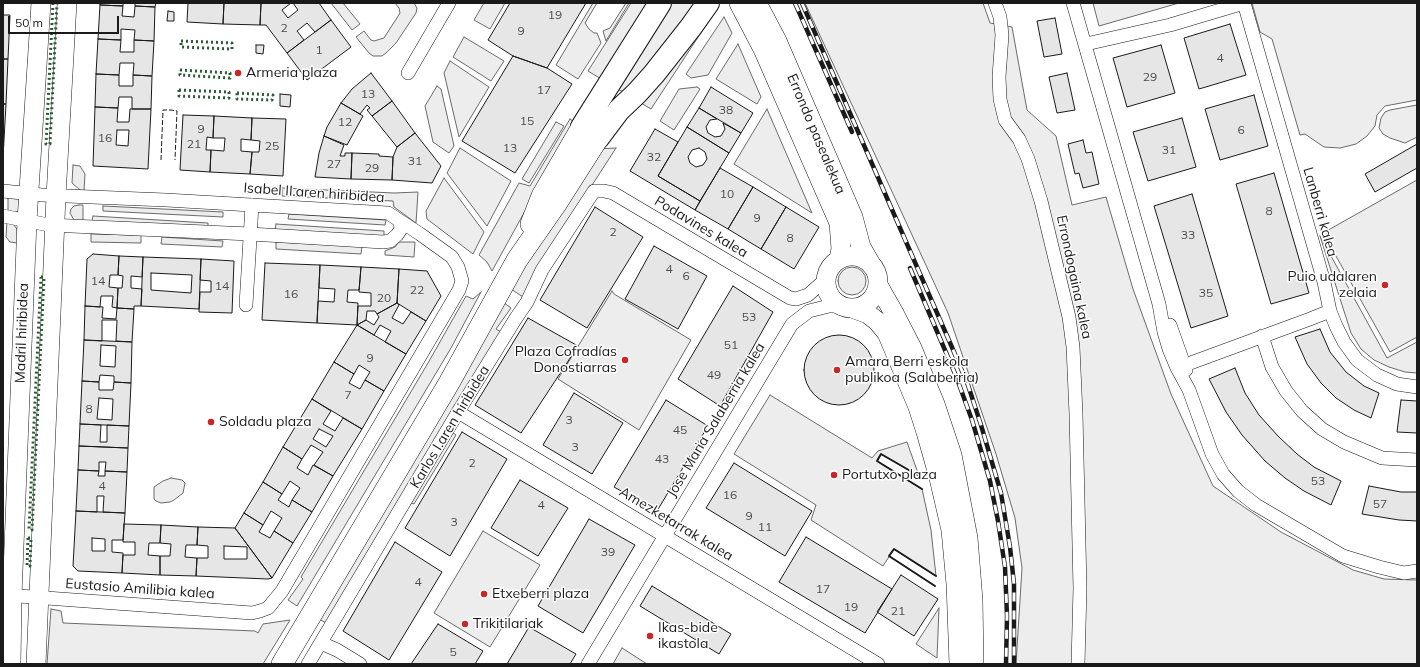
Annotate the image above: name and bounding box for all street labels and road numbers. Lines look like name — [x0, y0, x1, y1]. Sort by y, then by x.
street label: Errondo pasealekua — [783, 71, 849, 197]
street label: Lanberri kalea — [1299, 165, 1341, 259]
street label: Isabel II.aren hiribidea — [243, 180, 385, 206]
street label: Podavines kalea — [651, 193, 751, 261]
street label: Errondogaina kalea — [1053, 214, 1095, 340]
street label: Madril hiribidea — [12, 283, 32, 383]
street label: Jose Maria Salaberria kalea — [663, 340, 769, 500]
street label: Karlos I.aren hiribidea — [407, 363, 493, 491]
street label: Amezketarrak kalea — [616, 483, 736, 565]
street label: Eustasio Amilibia kalea — [65, 575, 215, 603]

